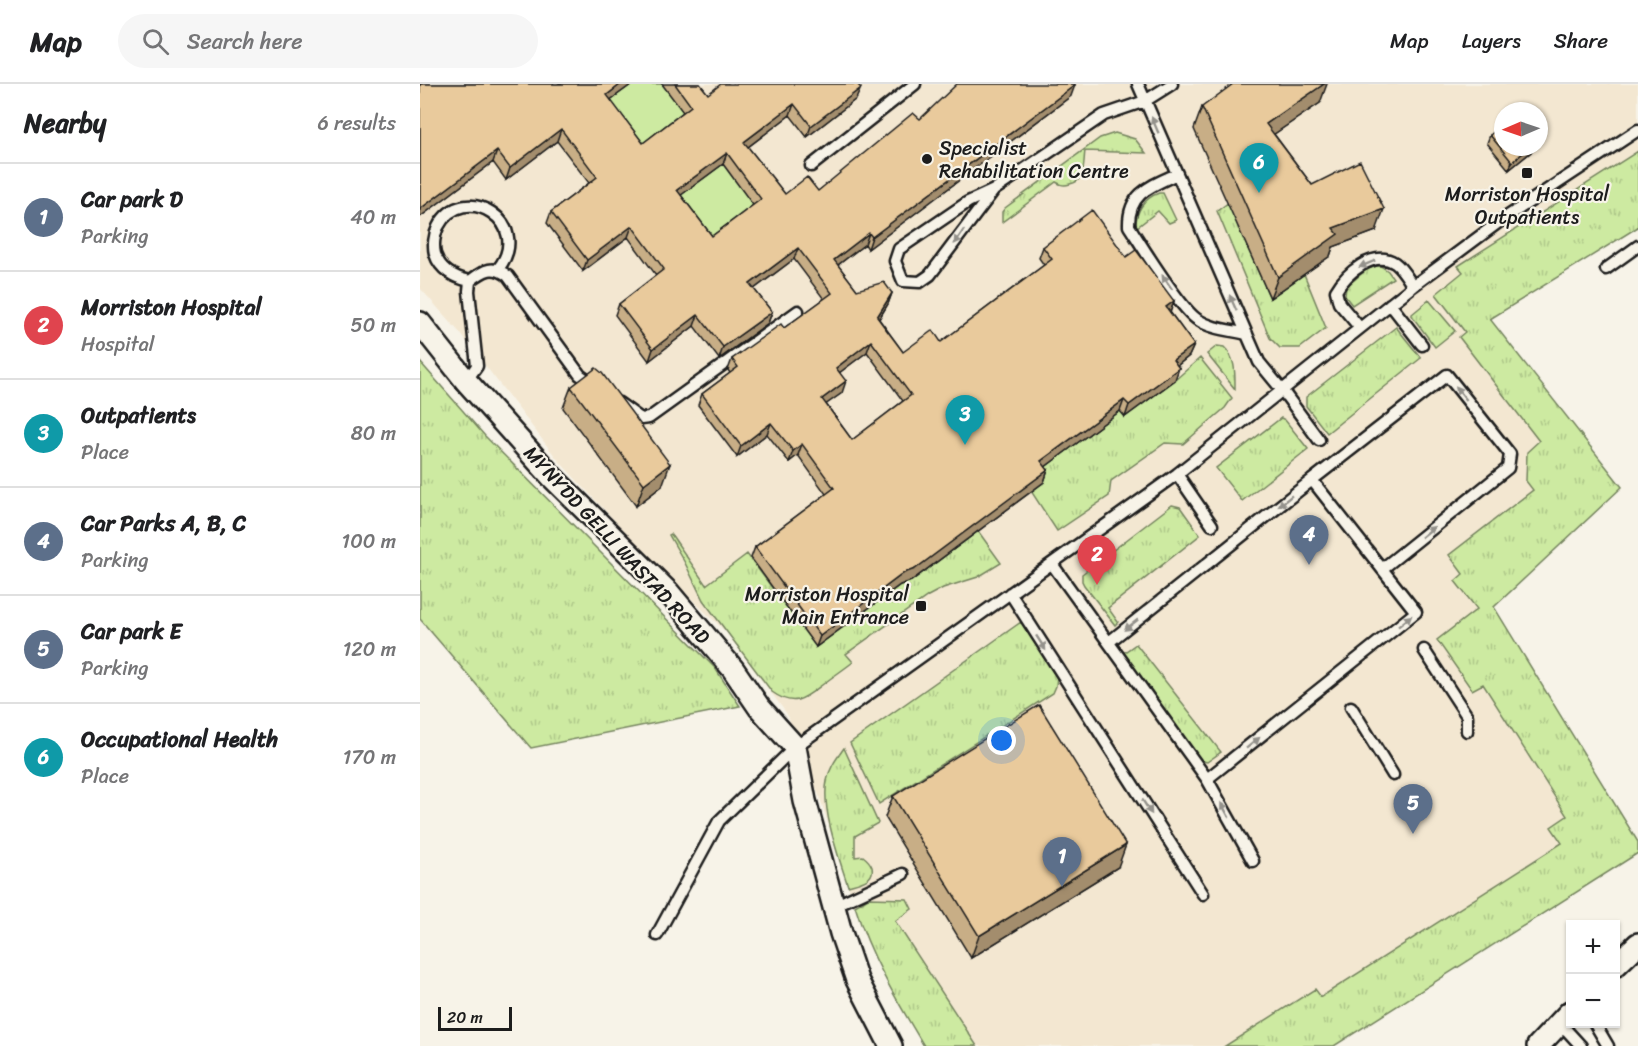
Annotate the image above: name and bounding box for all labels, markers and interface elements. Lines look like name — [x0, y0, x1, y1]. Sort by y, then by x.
search box — [118, 14, 538, 68]
text: Map — [30, 17, 82, 66]
text: Search here — [187, 22, 303, 61]
text: Map — [1390, 22, 1429, 60]
text: Layers — [1462, 22, 1521, 60]
text: Share — [1554, 22, 1608, 60]
icon: search — [139, 25, 172, 58]
text: Nearby — [24, 100, 106, 146]
north arrow — [1494, 102, 1548, 156]
text: 6 results — [317, 106, 396, 141]
one-way arrow — [1151, 116, 1160, 133]
place label: Specialist Rehabilitation Centre — [939, 131, 1129, 189]
pin: 6 — [1240, 144, 1278, 193]
marker: Specialist Rehabilitation Centre — [920, 152, 934, 166]
marker: Morriston Hospital Outpatients — [1520, 166, 1534, 180]
place label: Morriston Hospital Outpatients — [1445, 177, 1609, 235]
text: Car park D — [81, 180, 183, 219]
text: 1 — [39, 200, 48, 235]
text: 40 m — [350, 200, 396, 235]
text: Parking — [81, 219, 148, 254]
one-way arrow — [953, 228, 965, 244]
one-way arrow — [1357, 259, 1375, 269]
one-way arrow — [1161, 274, 1173, 290]
text: Morriston Hospital — [81, 288, 262, 327]
one-way arrow — [1229, 295, 1238, 312]
text: 2 — [38, 308, 49, 343]
text: 50 m — [351, 308, 396, 343]
text: Hospital — [81, 327, 154, 362]
one-way arrow — [1455, 385, 1468, 401]
text: Outpatients — [81, 396, 196, 435]
pin: 3 — [946, 396, 984, 445]
text: 3 — [38, 416, 49, 451]
text: 80 m — [351, 416, 396, 451]
text: Place — [81, 435, 129, 470]
street label: MYNYDD GELLI WASTAD ROAD — [515, 437, 719, 653]
one-way arrow — [1278, 495, 1293, 507]
text: Car Parks A, B, C — [81, 504, 246, 543]
pin: 4 — [1290, 516, 1328, 565]
text: 4 — [37, 524, 50, 559]
text: 100 m — [342, 524, 396, 559]
one-way arrow — [1420, 526, 1436, 539]
pin: 2 — [1078, 536, 1116, 585]
text: Parking — [81, 543, 148, 578]
place label: Morriston Hospital Main Entrance — [745, 577, 909, 635]
marker: Morriston Hospital Main Entrance — [914, 599, 928, 613]
text: Car park E — [81, 612, 182, 651]
one-way arrow — [1397, 614, 1413, 627]
one-way arrow — [1123, 618, 1139, 631]
text: 5 — [37, 632, 50, 667]
text: 120 m — [343, 632, 396, 667]
one-way arrow — [1036, 634, 1047, 651]
text: Parking — [81, 651, 148, 686]
text: Occupational Health — [81, 720, 278, 759]
your location — [987, 726, 1016, 755]
one-way arrow — [1245, 736, 1261, 749]
text: 6 — [38, 740, 49, 775]
text: 170 m — [343, 740, 396, 775]
text: Place — [81, 759, 129, 794]
pin: 5 — [1394, 784, 1432, 834]
one-way arrow — [1141, 798, 1152, 815]
one-way arrow — [1220, 802, 1230, 819]
pin: 1 — [1042, 838, 1082, 887]
map controls — [1566, 920, 1620, 1028]
button: + — [1566, 920, 1620, 974]
button: − — [1566, 974, 1620, 1028]
text: 20 m — [447, 1003, 483, 1032]
scale bar — [438, 1004, 512, 1032]

